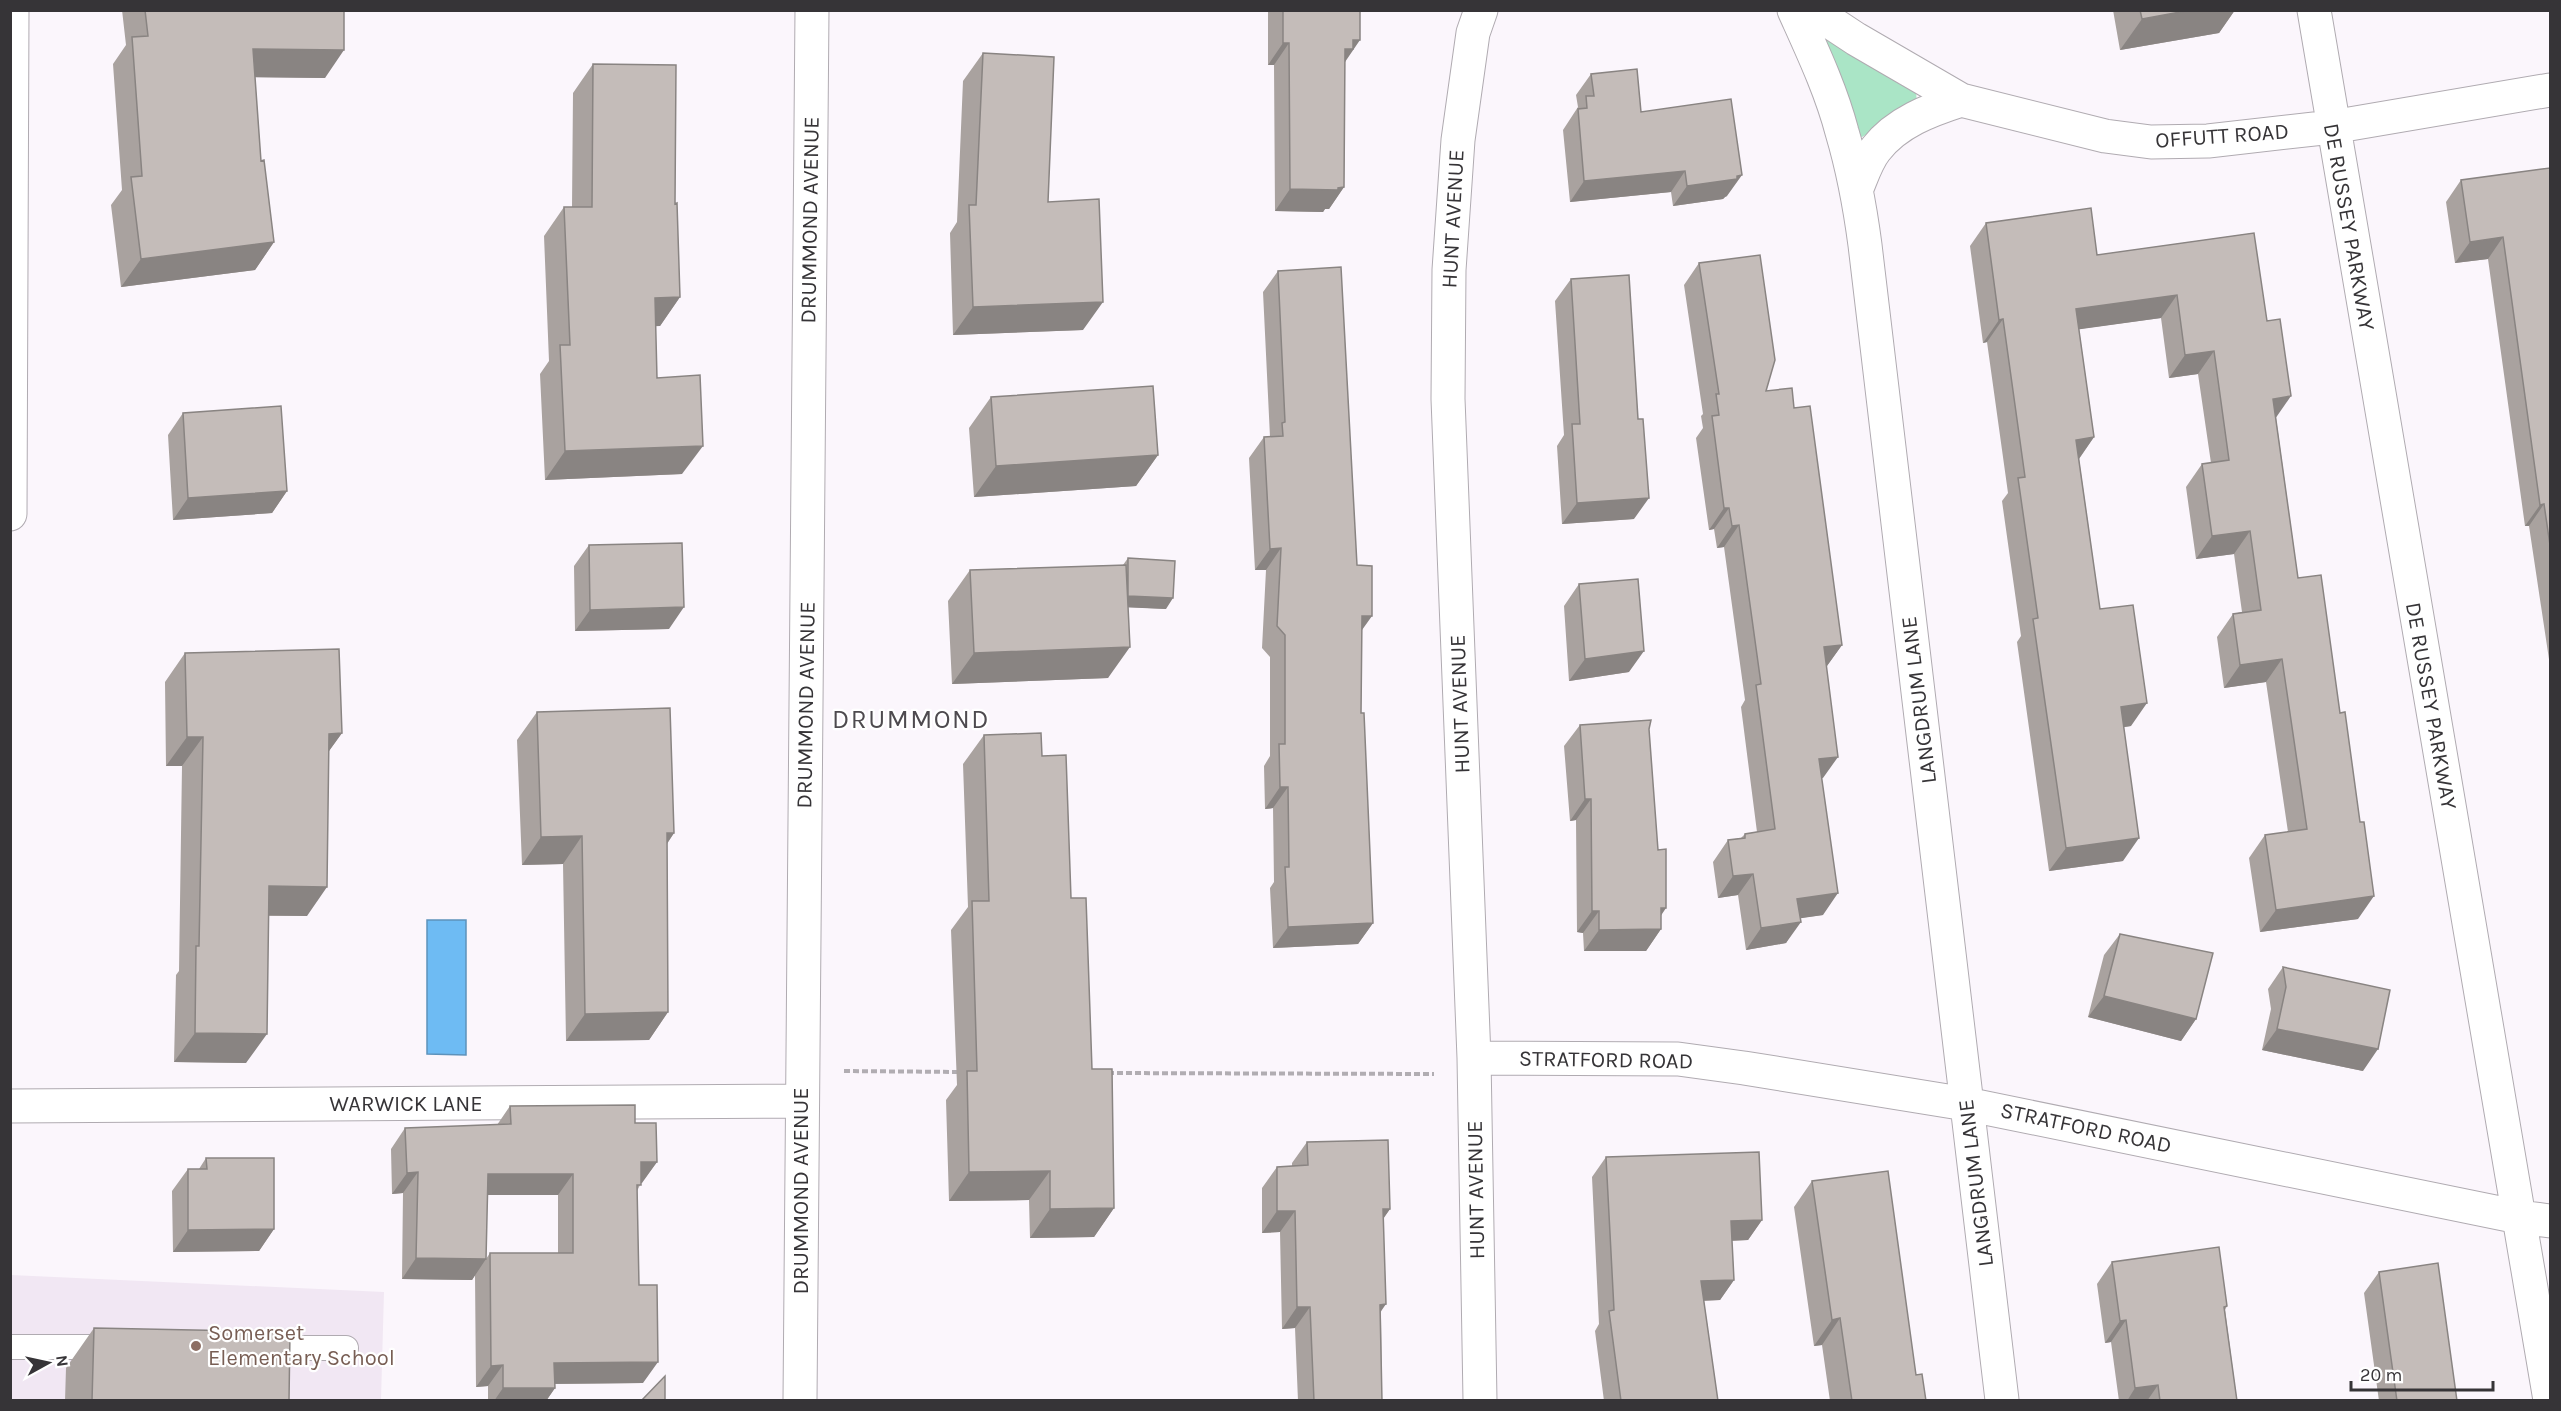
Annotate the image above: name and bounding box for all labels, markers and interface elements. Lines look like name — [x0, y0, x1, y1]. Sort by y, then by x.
street label: DRUMMOND AVENUE — [795, 116, 825, 324]
street label: OFFUTT ROAD — [2154, 118, 2290, 154]
street label: DE RUSSEY PARKWAY — [2318, 121, 2380, 333]
street label: HUNT AVENUE — [1436, 149, 1470, 289]
street label: DE RUSSEY PARKWAY — [2400, 600, 2462, 812]
street label: DRUMMOND AVENUE — [791, 601, 821, 809]
street label: LANGDRUM LANE — [1896, 615, 1942, 785]
street label: HUNT AVENUE — [1445, 634, 1475, 774]
district label: DRUMMOND — [832, 704, 990, 735]
street label: STRATFORD ROAD — [1519, 1045, 1693, 1075]
street label: DRUMMOND AVENUE — [788, 1087, 814, 1295]
street label: WARWICK LANE — [329, 1091, 483, 1117]
street label: STRATFORD ROAD — [1998, 1097, 2174, 1159]
street label: LANGDRUM LANE — [1953, 1098, 1999, 1268]
street label: HUNT AVENUE — [1462, 1120, 1490, 1260]
place label: Somerset Elementary School — [208, 1320, 395, 1371]
north arrow — [18, 1333, 78, 1393]
marker: Somerset Elementary School — [189, 1339, 203, 1353]
text: N — [52, 1354, 73, 1368]
scale bar — [2351, 1354, 2494, 1392]
text: 20 m — [2360, 1364, 2402, 1386]

